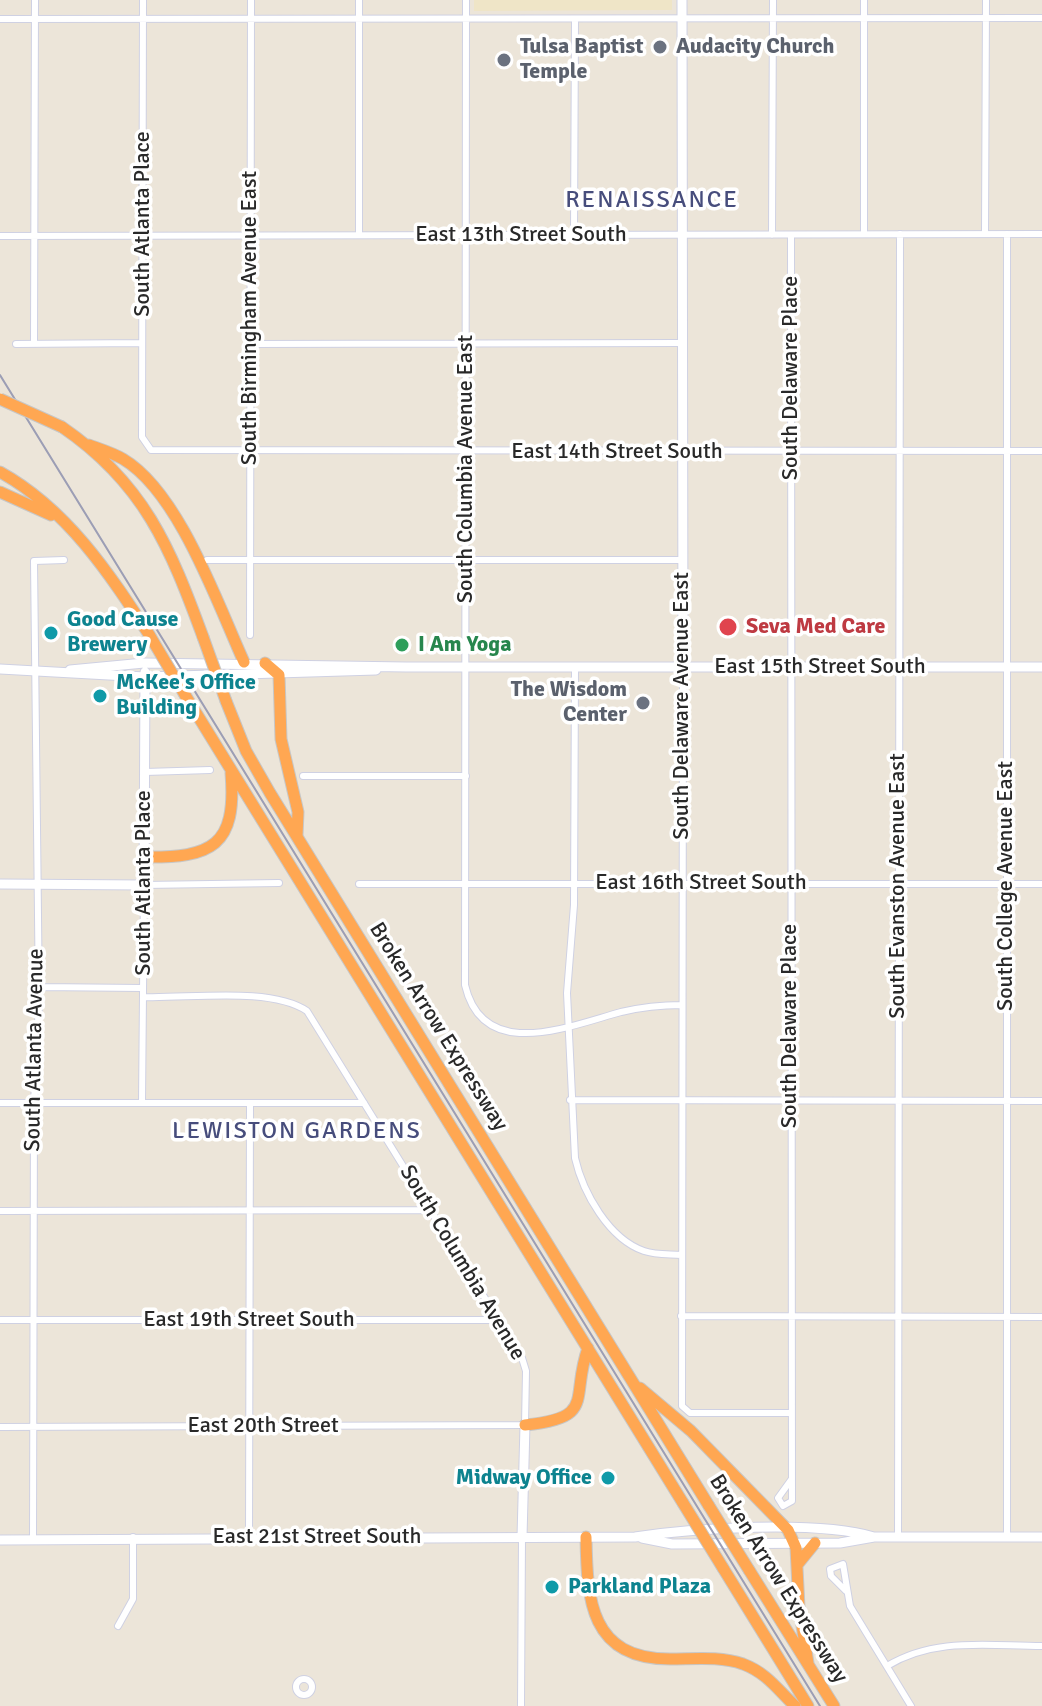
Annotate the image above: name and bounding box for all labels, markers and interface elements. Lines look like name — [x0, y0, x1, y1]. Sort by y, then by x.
place label: Tulsa Baptist Temple — [520, 34, 644, 86]
place label: Audacity Church — [676, 34, 834, 60]
marker: Audacity Church — [651, 38, 669, 56]
marker: Tulsa Baptist Temple — [495, 51, 513, 69]
street label: South Atlanta Place — [130, 131, 156, 317]
street label: South Birmingham Avenue East — [237, 171, 263, 465]
district label: RENAISSANCE — [565, 187, 739, 215]
street label: East 13th Street South — [415, 222, 627, 248]
street label: South Delaware Place — [778, 276, 804, 480]
street label: South Columbia Avenue East — [453, 335, 479, 603]
street label: East 14th Street South — [511, 439, 723, 465]
street label: South Delaware Avenue East — [669, 572, 695, 840]
place label: Good Cause Brewery — [67, 607, 178, 658]
place label: Seva Med Care — [746, 614, 886, 640]
marker: Seva Med Care — [717, 616, 739, 638]
marker: Good Cause Brewery — [42, 624, 60, 642]
place label: I Am Yoga — [418, 632, 511, 658]
marker: I Am Yoga — [393, 636, 411, 654]
street label: East 15th Street South — [714, 654, 926, 680]
place label: McKee's Office Building — [116, 670, 256, 722]
place label: The Wisdom Center — [511, 677, 627, 728]
marker: McKee's Office Building — [91, 687, 109, 705]
marker: The Wisdom Center — [634, 694, 652, 712]
street label: South Evanston Avenue East — [885, 753, 911, 1019]
street label: South College Avenue East — [993, 761, 1019, 1011]
street label: South Atlanta Place — [131, 790, 157, 976]
street label: East 16th Street South — [595, 870, 807, 896]
street label: Broken Arrow Expressway — [363, 918, 513, 1136]
street label: South Delaware Place — [777, 924, 803, 1128]
street label: South Atlanta Avenue — [20, 948, 50, 1152]
district label: LEWISTON GARDENS — [172, 1118, 422, 1146]
street label: South Columbia Avenue — [393, 1161, 531, 1365]
street label: East 19th Street South — [143, 1307, 355, 1333]
street label: East 20th Street — [187, 1413, 339, 1439]
place label: Midway Office — [456, 1465, 592, 1491]
marker: Midway Office — [599, 1469, 617, 1487]
street label: Broken Arrow Expressway — [703, 1470, 853, 1688]
street label: East 21st Street South — [212, 1524, 422, 1550]
place label: Parkland Plaza — [568, 1574, 711, 1600]
marker: Parkland Plaza — [543, 1578, 561, 1596]

